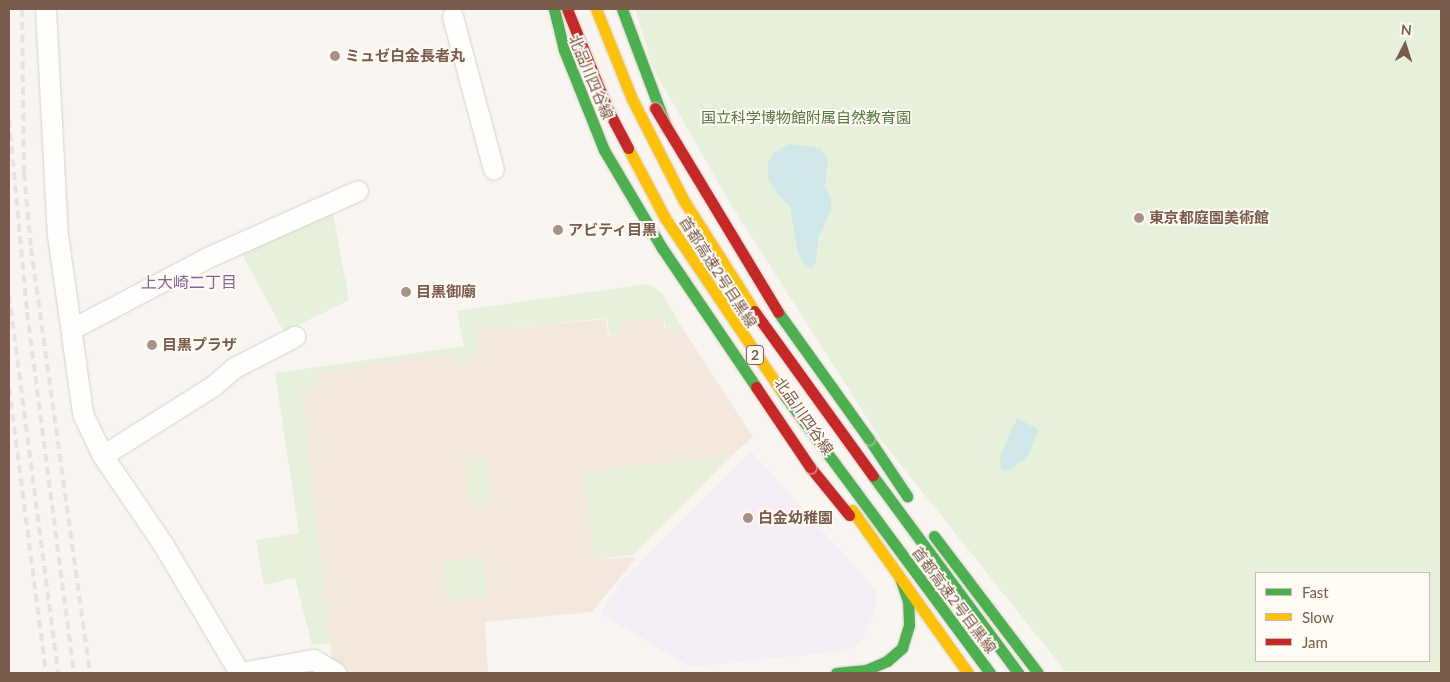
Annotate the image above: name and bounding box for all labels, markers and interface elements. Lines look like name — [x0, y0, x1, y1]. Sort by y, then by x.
north arrow — [1380, 20, 1430, 70]
text: N — [1400, 21, 1412, 38]
street label: 北品川四谷線 — [565, 32, 617, 122]
place label: ミュゼ白金長者丸 — [345, 47, 465, 65]
marker: ミュゼ白金長者丸 — [329, 50, 341, 62]
park label: 国立科学博物館附属自然教育園 — [701, 109, 911, 127]
place label: 東京都庭園美術館 — [1149, 209, 1269, 227]
marker: 東京都庭園美術館 — [1133, 212, 1145, 224]
street label: 首都高速2号目黒線 — [675, 213, 761, 331]
place label: アビティ目黒 — [568, 221, 658, 239]
marker: アビティ目黒 — [552, 224, 564, 236]
district label: 上大崎二丁目 — [141, 272, 237, 292]
place label: 目黒御廟 — [416, 283, 476, 301]
marker: 目黒御廟 — [400, 286, 412, 298]
place label: 目黒プラザ — [162, 336, 237, 354]
marker: 目黒プラザ — [146, 339, 158, 351]
road number: 2 — [745, 344, 765, 366]
street label: 北品川四谷線 — [771, 374, 837, 458]
place label: 白金幼稚園 — [758, 509, 833, 527]
marker: 白金幼稚園 — [742, 512, 754, 524]
street label: 首都高速2号目黒線 — [908, 543, 1000, 657]
legend — [1255, 572, 1430, 662]
text: Fast — [1302, 583, 1329, 601]
text: Slow — [1302, 608, 1334, 626]
text: Jam — [1302, 633, 1328, 651]

